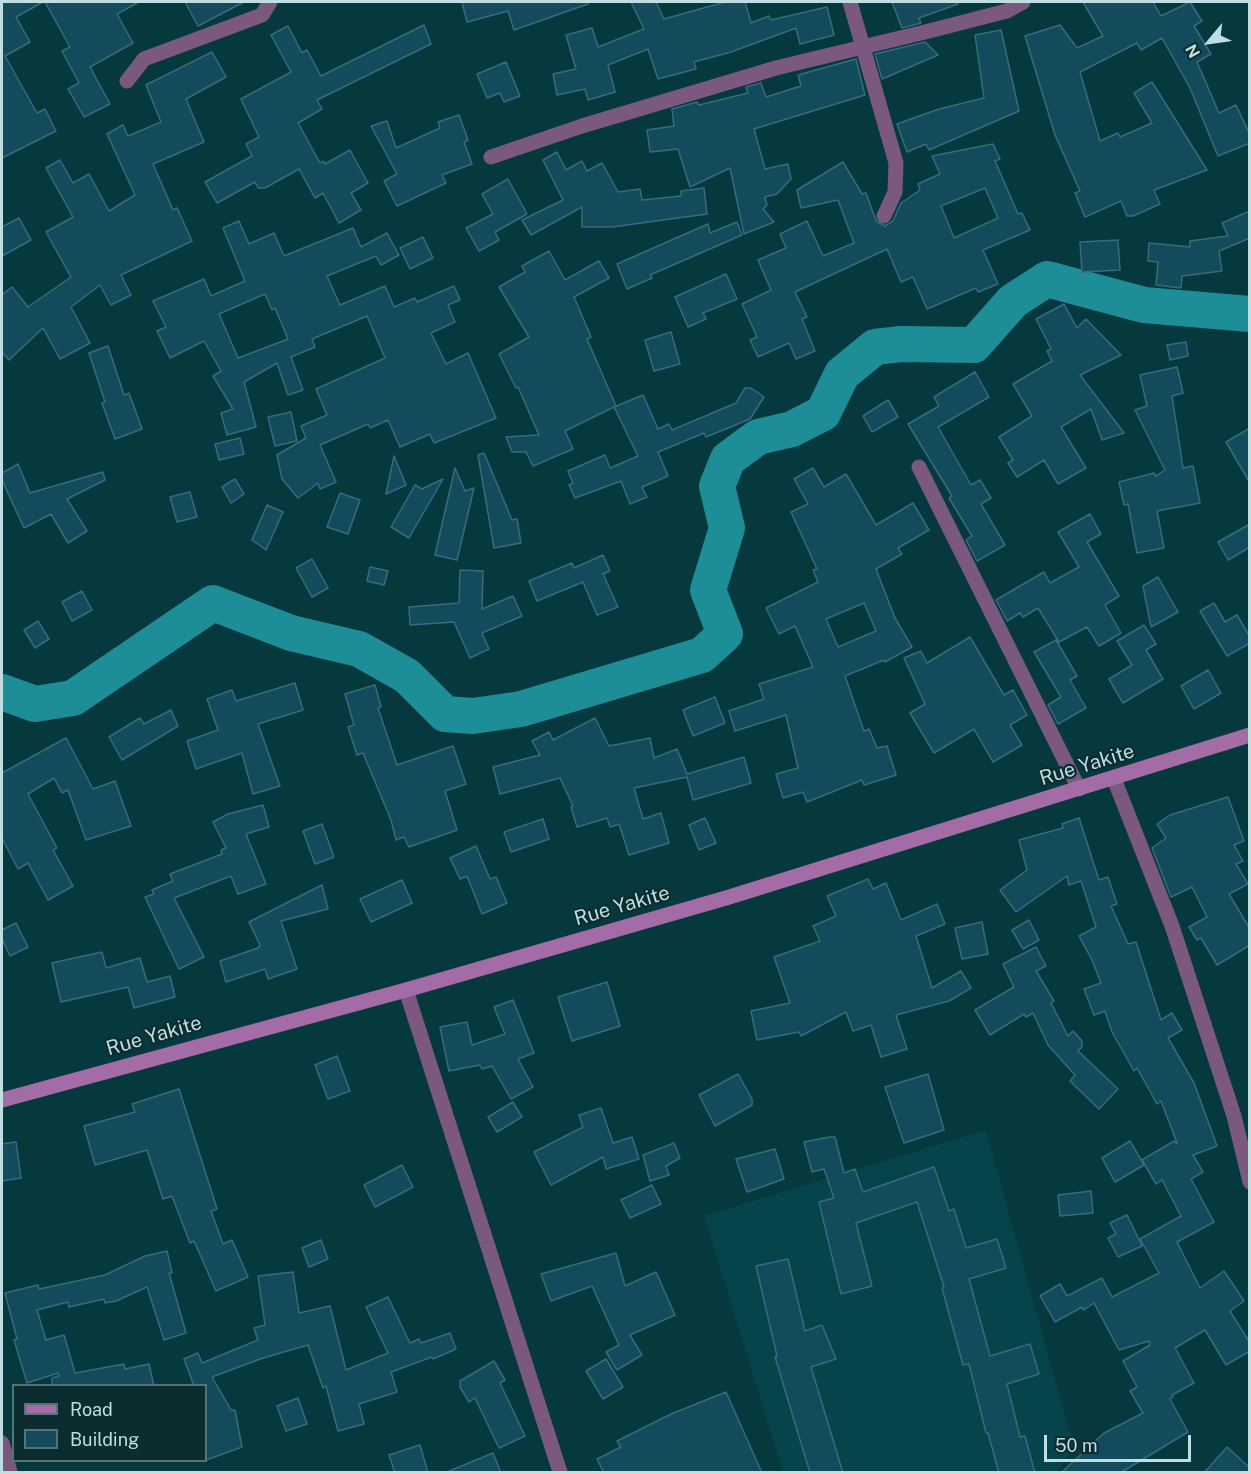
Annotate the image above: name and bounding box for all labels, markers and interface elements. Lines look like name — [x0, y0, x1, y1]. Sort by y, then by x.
north arrow — [1179, 12, 1239, 72]
text: N — [1181, 41, 1204, 61]
street label: Rue Yakite — [1037, 739, 1137, 791]
street label: Rue Yakite — [572, 881, 672, 931]
street label: Rue Yakite — [104, 1011, 204, 1061]
legend — [12, 1384, 207, 1462]
text: Road — [70, 1399, 113, 1420]
scale bar — [1047, 1423, 1194, 1461]
text: Building — [70, 1429, 139, 1450]
text: 50 m — [1055, 1435, 1098, 1456]

